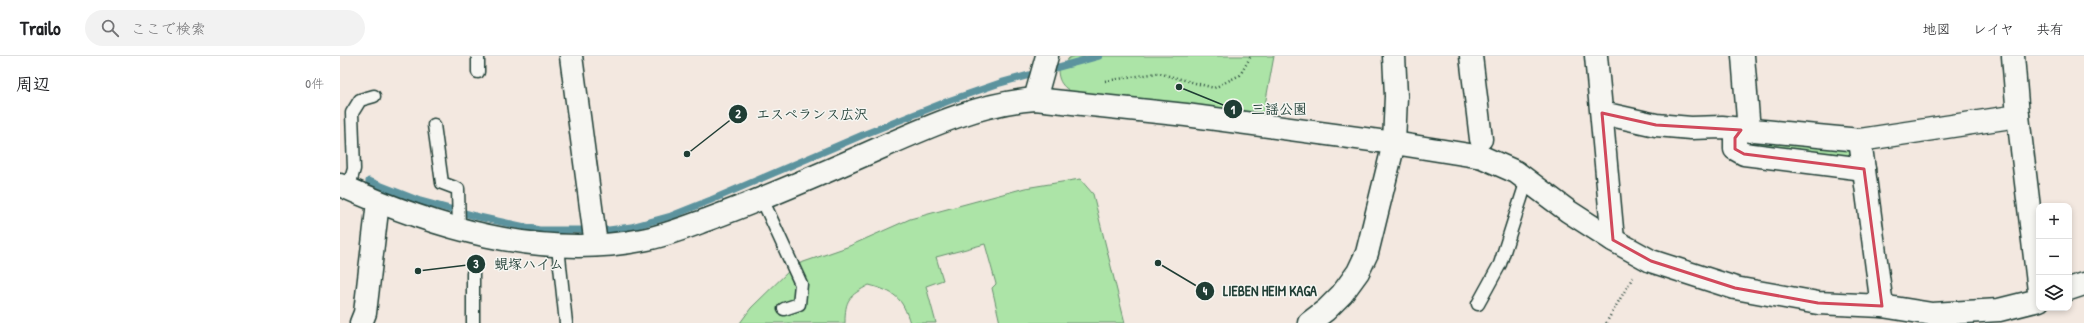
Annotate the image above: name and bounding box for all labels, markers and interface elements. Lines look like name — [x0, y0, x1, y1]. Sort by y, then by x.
search box — [85, 10, 365, 46]
text: Trailo — [20, 15, 61, 41]
icon: search — [99, 17, 121, 39]
text: ここで検索 — [131, 18, 206, 39]
text: 地図 — [1923, 19, 1951, 38]
text: レイヤ — [1973, 19, 2014, 38]
text: 共有 — [2036, 19, 2064, 38]
text: 周辺 — [16, 72, 50, 95]
text: 0件 — [305, 74, 324, 92]
callout: 三謡公園 — [1223, 96, 1315, 122]
text: 三謡公園 — [1251, 99, 1307, 118]
callout: エスペランス広沢 — [728, 101, 876, 127]
text: 1 — [1231, 101, 1236, 118]
text: エスペランス広沢 — [756, 104, 868, 123]
text: 2 — [735, 105, 741, 122]
map controls — [2036, 203, 2072, 311]
button: + — [2036, 203, 2072, 239]
button: − — [2036, 239, 2072, 275]
callout: 蜆塚ハイム — [466, 251, 572, 277]
text: 蜆塚ハイム — [494, 254, 564, 273]
text: 3 — [473, 255, 479, 272]
button: layers — [2036, 275, 2072, 311]
callout: LIEBEN HEIM KAGA — [1195, 278, 1325, 304]
text: LIEBEN HEIM KAGA — [1223, 281, 1317, 300]
text: 4 — [1203, 282, 1208, 299]

